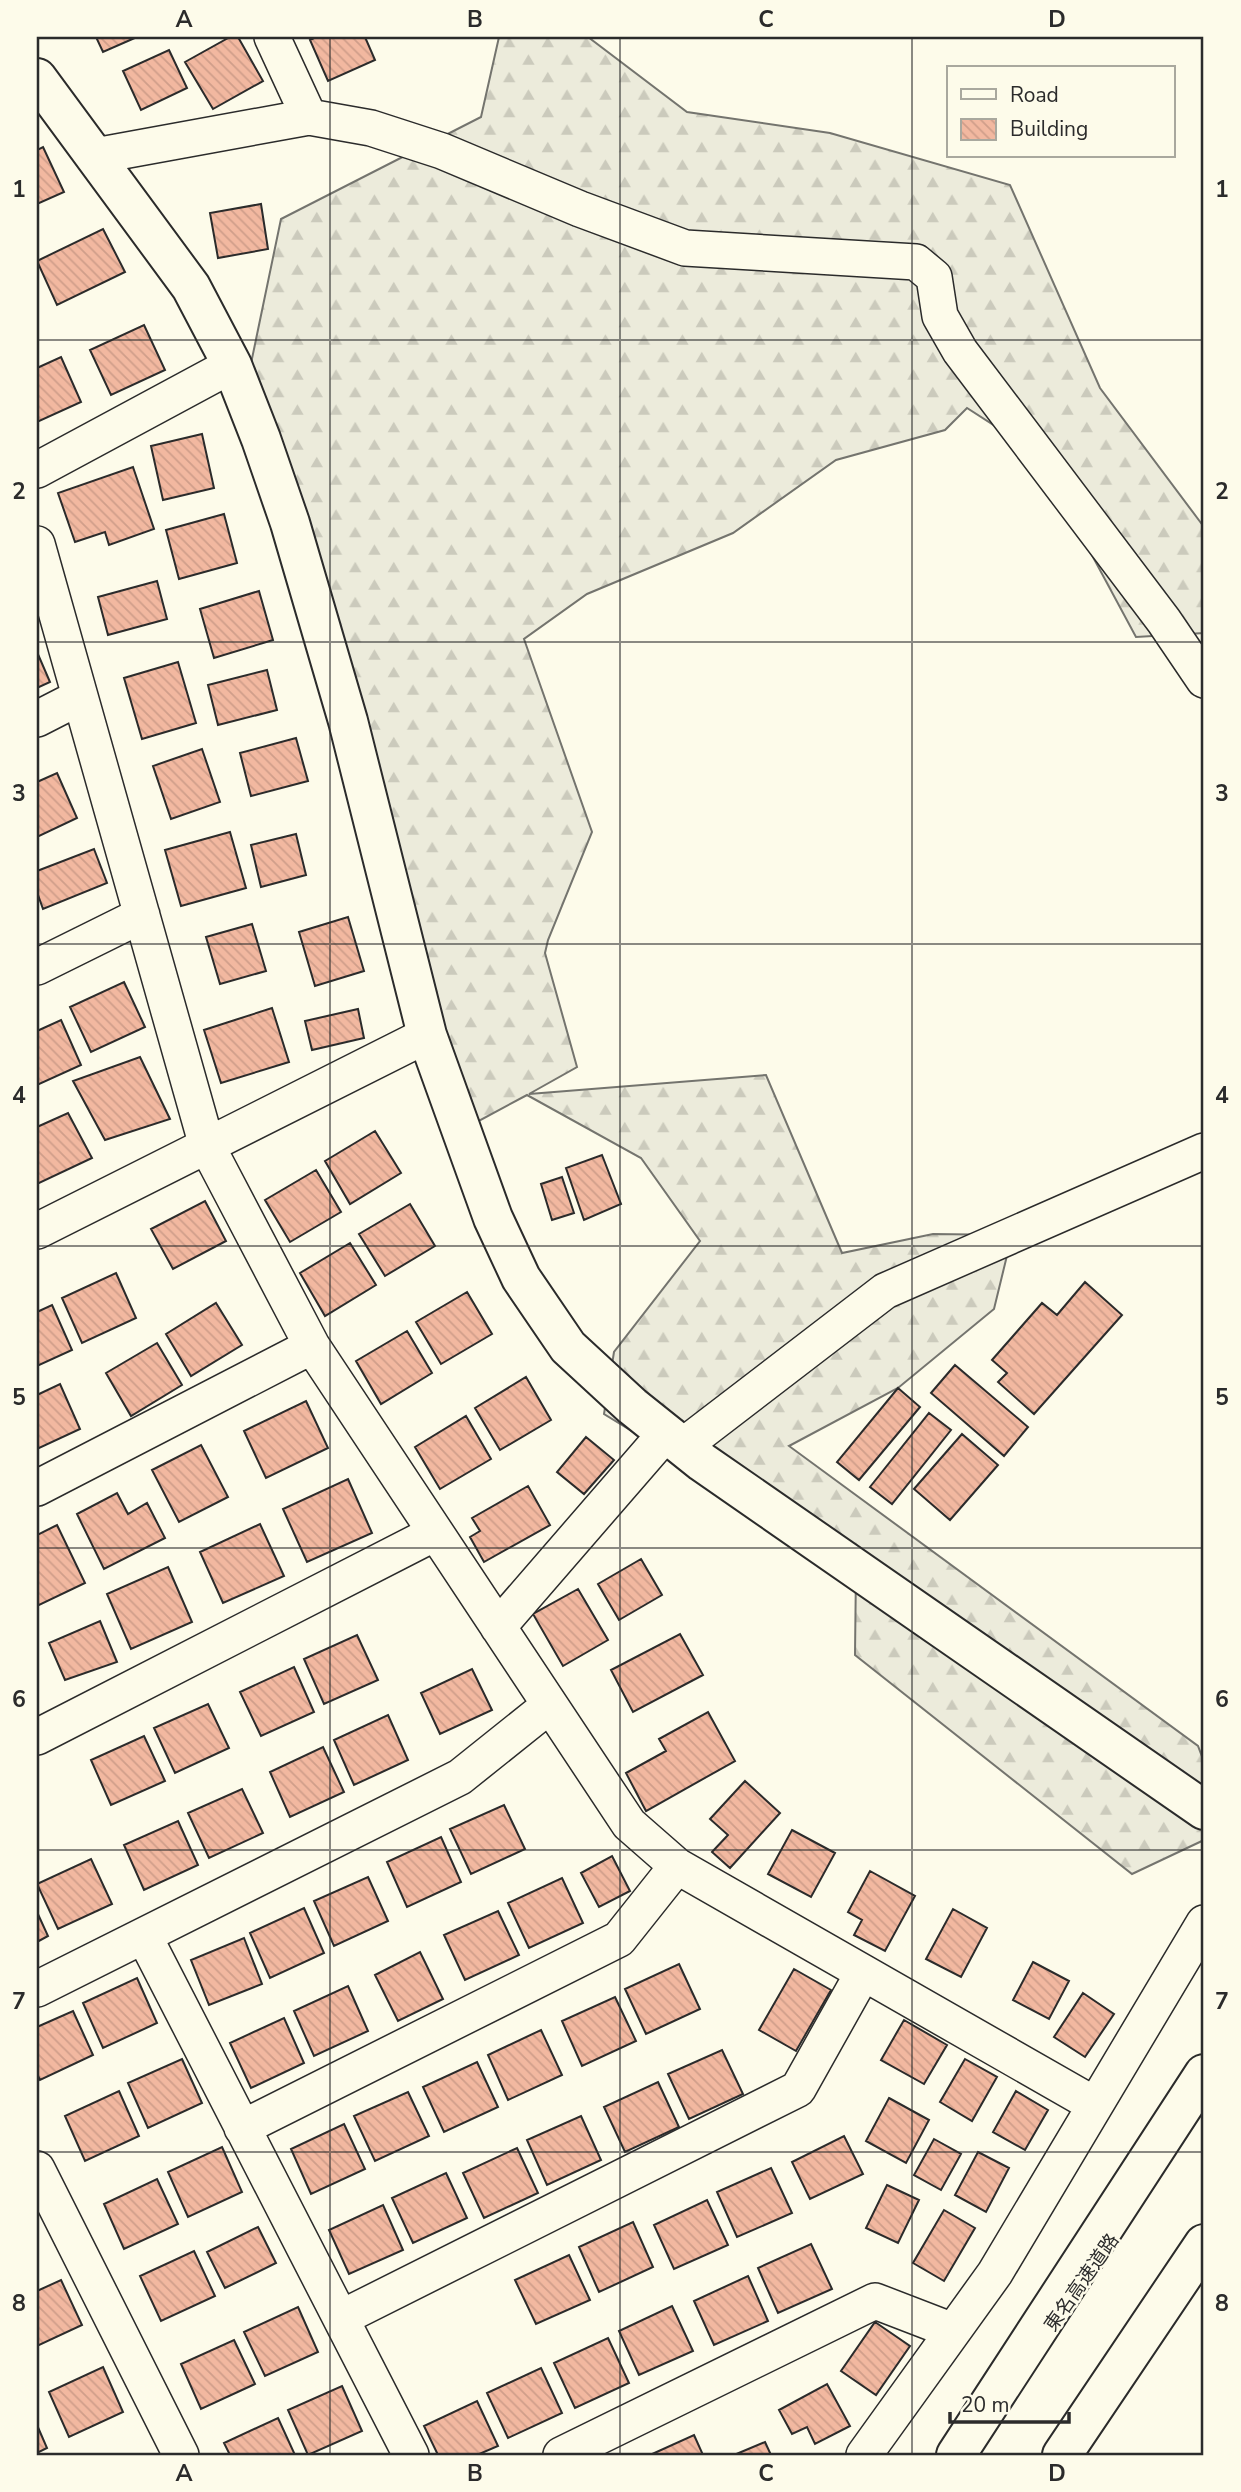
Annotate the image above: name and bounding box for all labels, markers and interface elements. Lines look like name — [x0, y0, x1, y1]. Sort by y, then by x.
text: A — [175, 4, 193, 35]
text: B — [467, 4, 483, 35]
text: C — [758, 4, 774, 35]
text: D — [1048, 4, 1066, 35]
legend — [947, 66, 1174, 158]
text: Road — [1010, 81, 1059, 109]
text: Building — [1010, 115, 1088, 143]
text: 1 — [12, 174, 26, 205]
text: 1 — [1215, 174, 1229, 205]
text: 2 — [12, 476, 26, 507]
text: 2 — [1215, 476, 1229, 507]
text: 3 — [12, 778, 26, 809]
text: 3 — [1215, 778, 1229, 809]
text: 4 — [12, 1080, 26, 1111]
text: 4 — [1215, 1080, 1229, 1111]
text: 5 — [12, 1382, 26, 1413]
text: 5 — [1215, 1382, 1229, 1413]
text: 6 — [12, 1684, 26, 1715]
text: 6 — [1215, 1684, 1229, 1715]
text: 7 — [12, 1986, 26, 2017]
text: 7 — [1215, 1986, 1229, 2017]
street label: 東名高速道路 — [1038, 2228, 1125, 2337]
text: 8 — [12, 2288, 26, 2319]
text: 8 — [1215, 2288, 1229, 2319]
scale bar — [950, 2380, 1070, 2424]
text: 20 m — [961, 2391, 1010, 2419]
text: A — [175, 2458, 193, 2489]
text: B — [467, 2458, 483, 2489]
text: C — [758, 2458, 774, 2489]
text: D — [1048, 2458, 1066, 2489]

